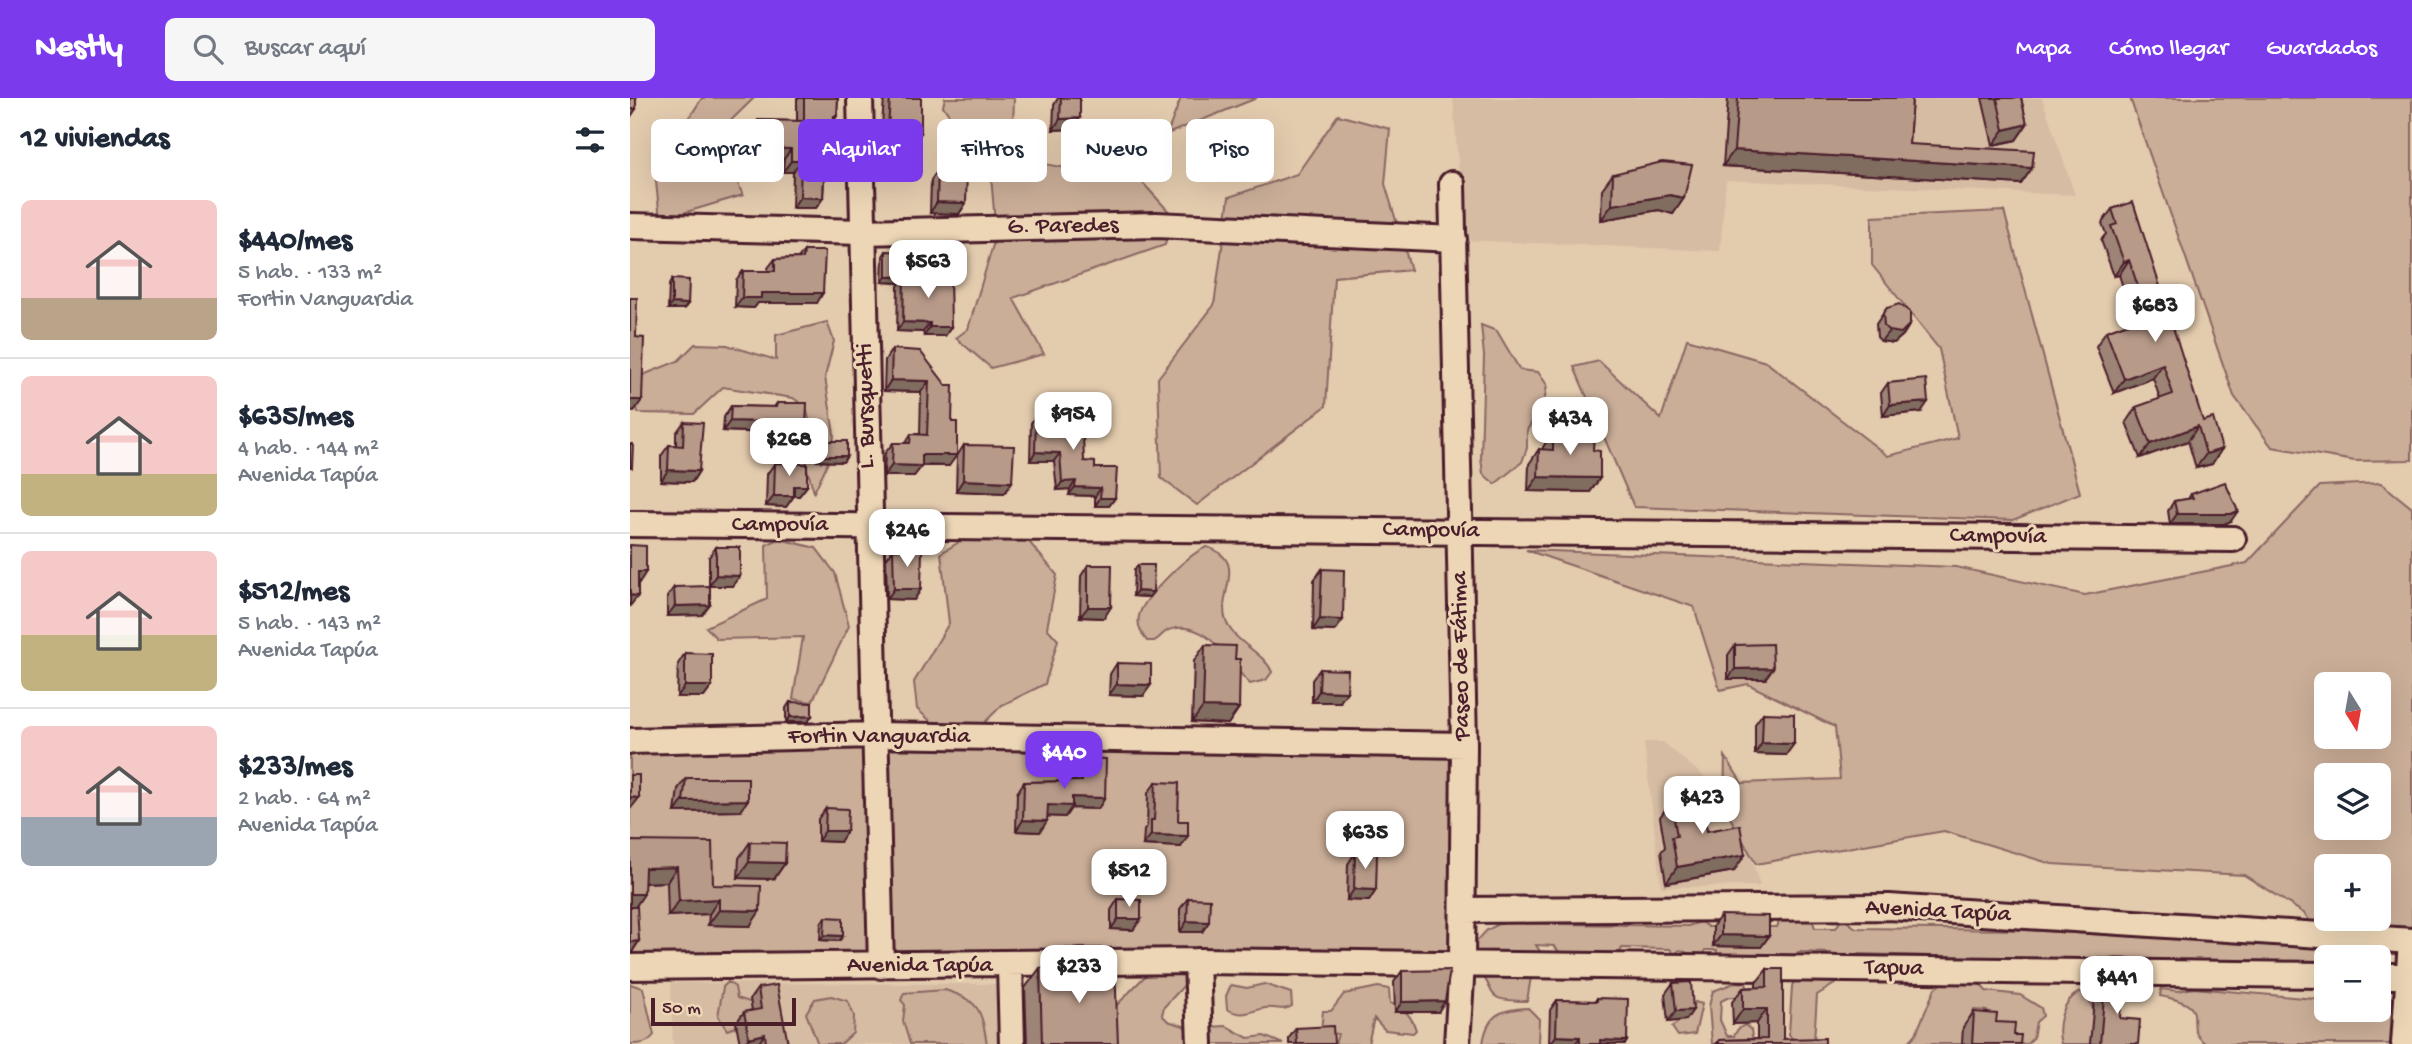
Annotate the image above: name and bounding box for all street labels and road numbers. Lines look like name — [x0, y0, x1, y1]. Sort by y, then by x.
street label: G. Paredes — [1007, 212, 1120, 242]
street label: L. Bursquetti — [851, 343, 883, 469]
street label: Campovía — [732, 511, 829, 540]
street label: Campovía — [1382, 516, 1480, 546]
street label: Campovía — [1949, 522, 2047, 552]
street label: Paseo de Fátima — [1446, 571, 1478, 742]
street label: Fortin Vanguardia — [787, 723, 971, 752]
street label: Avenida Tapúa — [1864, 894, 2012, 930]
street label: Avenida Tapúa — [847, 952, 994, 981]
street label: Tapua — [1862, 954, 1924, 984]

